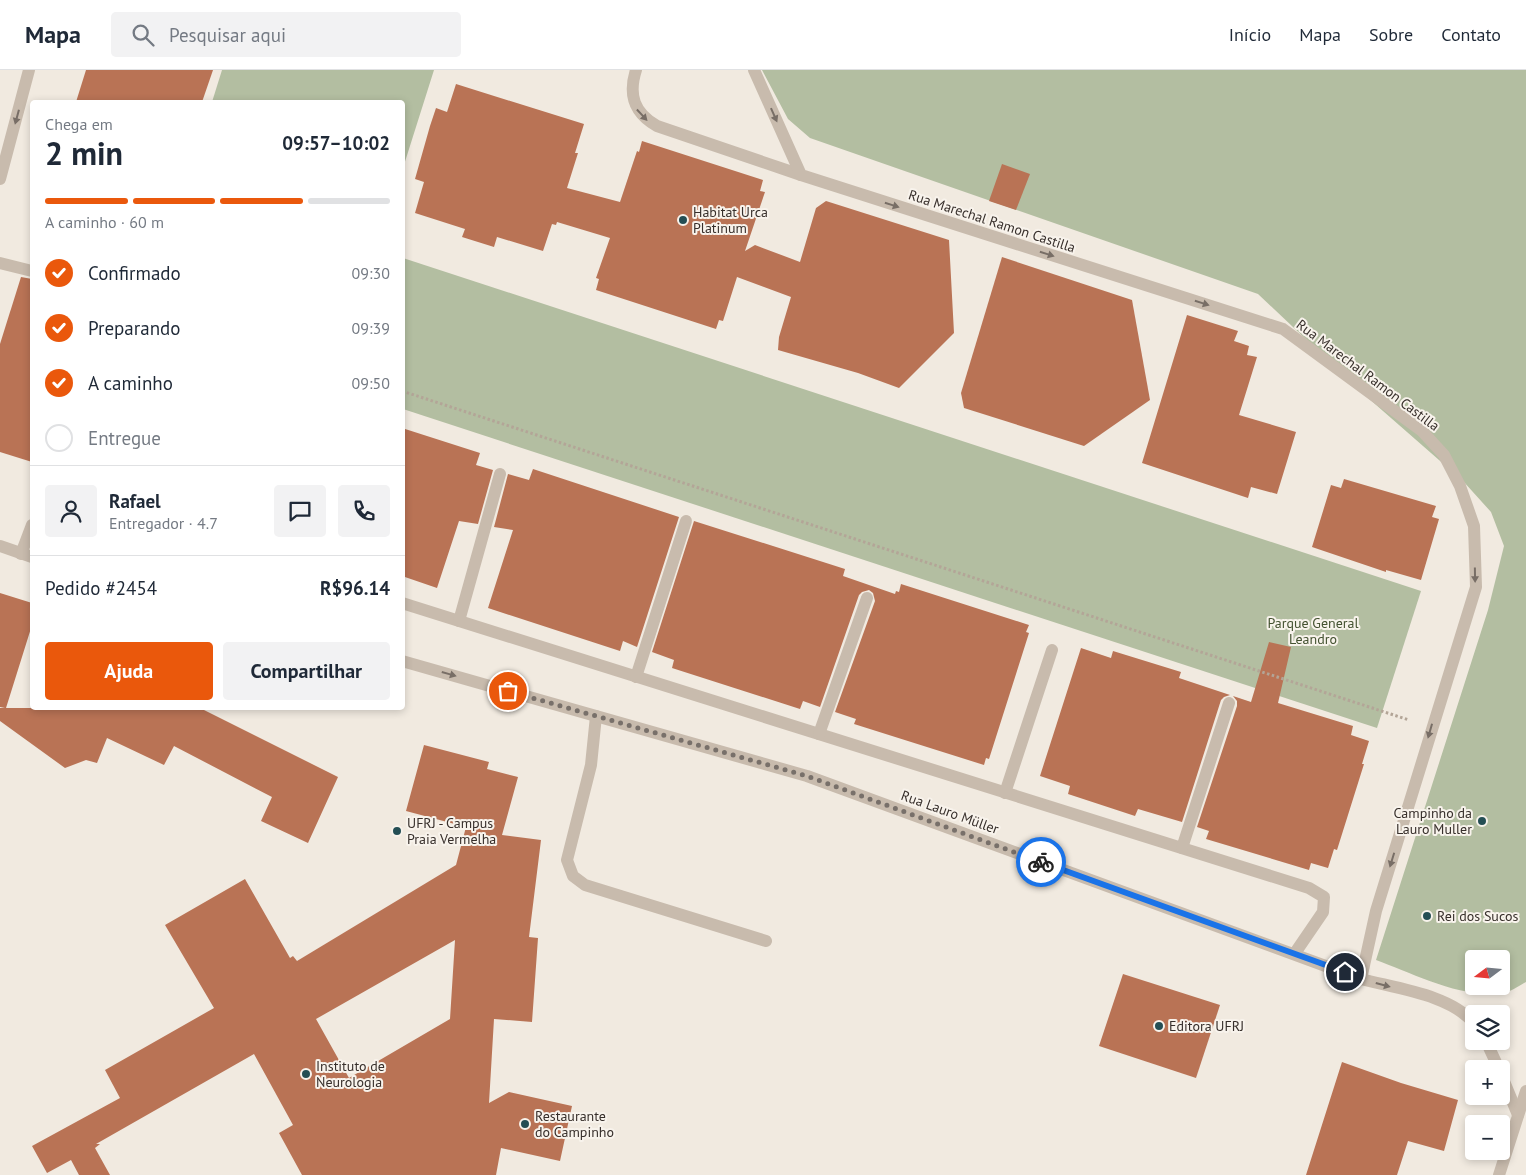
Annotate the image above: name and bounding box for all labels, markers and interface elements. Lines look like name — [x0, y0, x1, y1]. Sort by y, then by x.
search box — [111, 12, 461, 57]
text: Mapa — [25, 19, 81, 50]
icon: search — [129, 21, 157, 49]
text: Pesquisar aqui — [169, 23, 286, 47]
text: Início — [1229, 23, 1271, 46]
text: Mapa — [1299, 23, 1341, 46]
text: Sobre — [1369, 23, 1413, 46]
text: Contato — [1441, 23, 1501, 46]
one-way arrow — [771, 108, 779, 122]
one-way arrow — [636, 109, 648, 121]
one-way arrow — [12, 110, 20, 125]
text: Chega em — [45, 114, 113, 134]
text: 09:57–10:02 — [282, 131, 390, 155]
text: 2 min — [45, 132, 123, 174]
street label: Rua Marechal Ramon Castilla — [906, 185, 1078, 257]
one-way arrow — [885, 201, 900, 209]
place label: Habitat Urca Platinum — [693, 203, 768, 237]
text: A caminho · 60 m — [45, 212, 164, 232]
marker: Habitat Urca Platinum — [677, 214, 689, 226]
one-way arrow — [1040, 251, 1055, 258]
icon: check — [45, 259, 73, 287]
text: Confirmado — [88, 261, 181, 285]
text: 09:30 — [352, 263, 390, 283]
one-way arrow — [1195, 300, 1210, 308]
icon: check — [45, 314, 73, 342]
street label: Rua Marechal Ramon Castilla — [1293, 315, 1443, 435]
text: Preparando — [88, 316, 180, 340]
text: 09:39 — [352, 318, 390, 338]
icon: check — [45, 369, 73, 397]
text: A caminho — [88, 371, 173, 395]
text: 09:50 — [352, 373, 390, 393]
text: Entregue — [88, 426, 161, 450]
button: person — [45, 485, 97, 537]
button: chat — [274, 485, 326, 537]
button: phone — [338, 485, 390, 537]
text: Rafael — [109, 489, 161, 513]
text: Entregador · 4.7 — [109, 513, 218, 533]
one-way arrow — [1471, 567, 1479, 583]
text: Pedido #2454 — [45, 576, 157, 600]
text: R$96.14 — [320, 576, 390, 600]
park label: Parque General Leandro — [1267, 614, 1359, 648]
button: Ajuda — [45, 642, 213, 700]
button: Compartilhar — [223, 642, 390, 700]
pin — [487, 670, 529, 712]
one-way arrow — [442, 671, 457, 679]
icon: bag — [494, 677, 522, 705]
one-way arrow — [1426, 723, 1434, 738]
street label: Rua Lauro Müller — [899, 786, 1001, 838]
place label: Campinho da Lauro Muller — [1394, 804, 1472, 838]
place label: UFRJ - Campus Praia Vermelha — [407, 814, 496, 848]
marker: Campinho da Lauro Muller — [1476, 815, 1488, 827]
marker: UFRJ - Campus Praia Vermelha — [391, 825, 403, 837]
courier — [1016, 837, 1066, 887]
icon: bike — [1027, 848, 1055, 876]
one-way arrow — [1387, 853, 1395, 868]
place label: Rei dos Sucos — [1437, 907, 1518, 925]
marker: Rei dos Sucos — [1421, 910, 1433, 922]
north arrow — [1465, 950, 1510, 995]
map controls — [1465, 950, 1510, 1160]
pin — [1324, 951, 1366, 993]
icon: home — [1331, 958, 1359, 986]
one-way arrow — [1376, 981, 1391, 989]
button: layers — [1465, 1005, 1510, 1050]
place label: Editora UFRJ — [1169, 1017, 1244, 1035]
marker: Editora UFRJ — [1153, 1020, 1165, 1032]
place label: Instituto de Neurologia — [316, 1057, 385, 1091]
button: + — [1465, 1060, 1510, 1105]
marker: Instituto de Neurologia — [300, 1068, 312, 1080]
place label: Restaurante do Campinho — [535, 1107, 614, 1141]
button: − — [1465, 1115, 1510, 1160]
marker: Restaurante do Campinho — [519, 1118, 531, 1130]

